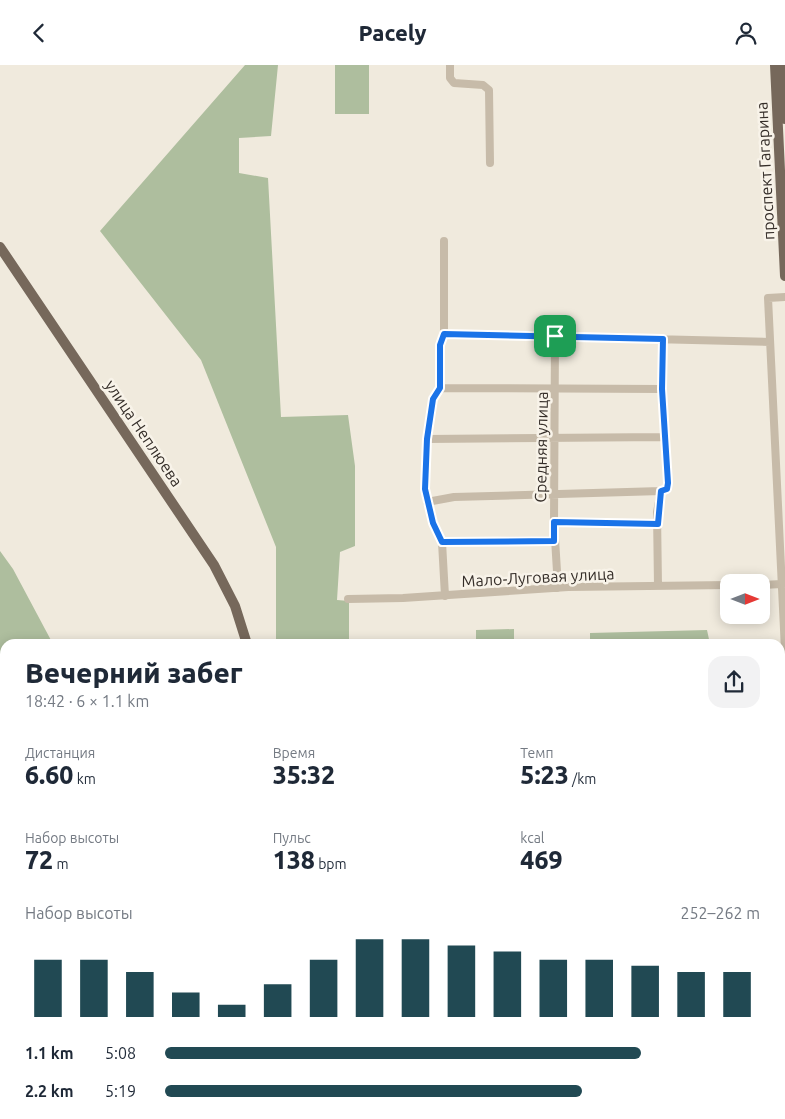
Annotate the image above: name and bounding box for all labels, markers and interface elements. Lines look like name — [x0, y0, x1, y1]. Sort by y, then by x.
icon: back — [25, 19, 53, 47]
icon: person — [732, 19, 760, 47]
text: Pacely — [359, 20, 426, 45]
street label: проспект Гагарина — [752, 101, 778, 241]
pin — [534, 315, 576, 357]
icon: arrive — [541, 322, 569, 350]
street label: улица Неплюева — [102, 376, 186, 490]
street label: Средняя улица — [531, 391, 551, 503]
street label: Мало-Луговая улица — [461, 564, 615, 590]
north arrow — [720, 574, 770, 624]
map controls — [720, 574, 770, 624]
button: share — [708, 656, 760, 708]
text: Вечерний забег — [25, 657, 243, 688]
text: 18:42 · 6 × 1.1 km — [25, 692, 149, 710]
text: Дистанция — [25, 745, 95, 761]
text: Время — [273, 745, 315, 761]
text: Темп — [520, 745, 553, 761]
text: 6.60 — [25, 761, 73, 789]
text: 35:32 — [273, 761, 335, 789]
text: 5:23 — [520, 761, 569, 789]
text: km — [73, 771, 96, 787]
text: /km — [569, 771, 596, 787]
text: Набор высоты — [25, 830, 119, 846]
text: Пульс — [273, 830, 311, 846]
text: kcal — [520, 830, 545, 846]
text: 72 — [25, 846, 53, 874]
text: 138 — [273, 846, 315, 874]
text: 469 — [520, 846, 563, 874]
text: m — [53, 856, 69, 872]
text: bpm — [315, 856, 347, 872]
text: Набор высоты — [25, 904, 133, 922]
text: 252–262 m — [680, 904, 760, 922]
text: 1.1 km — [25, 1044, 74, 1062]
text: 5:08 — [105, 1044, 136, 1062]
text: 2.2 km — [25, 1082, 74, 1100]
text: 5:19 — [105, 1082, 136, 1100]

